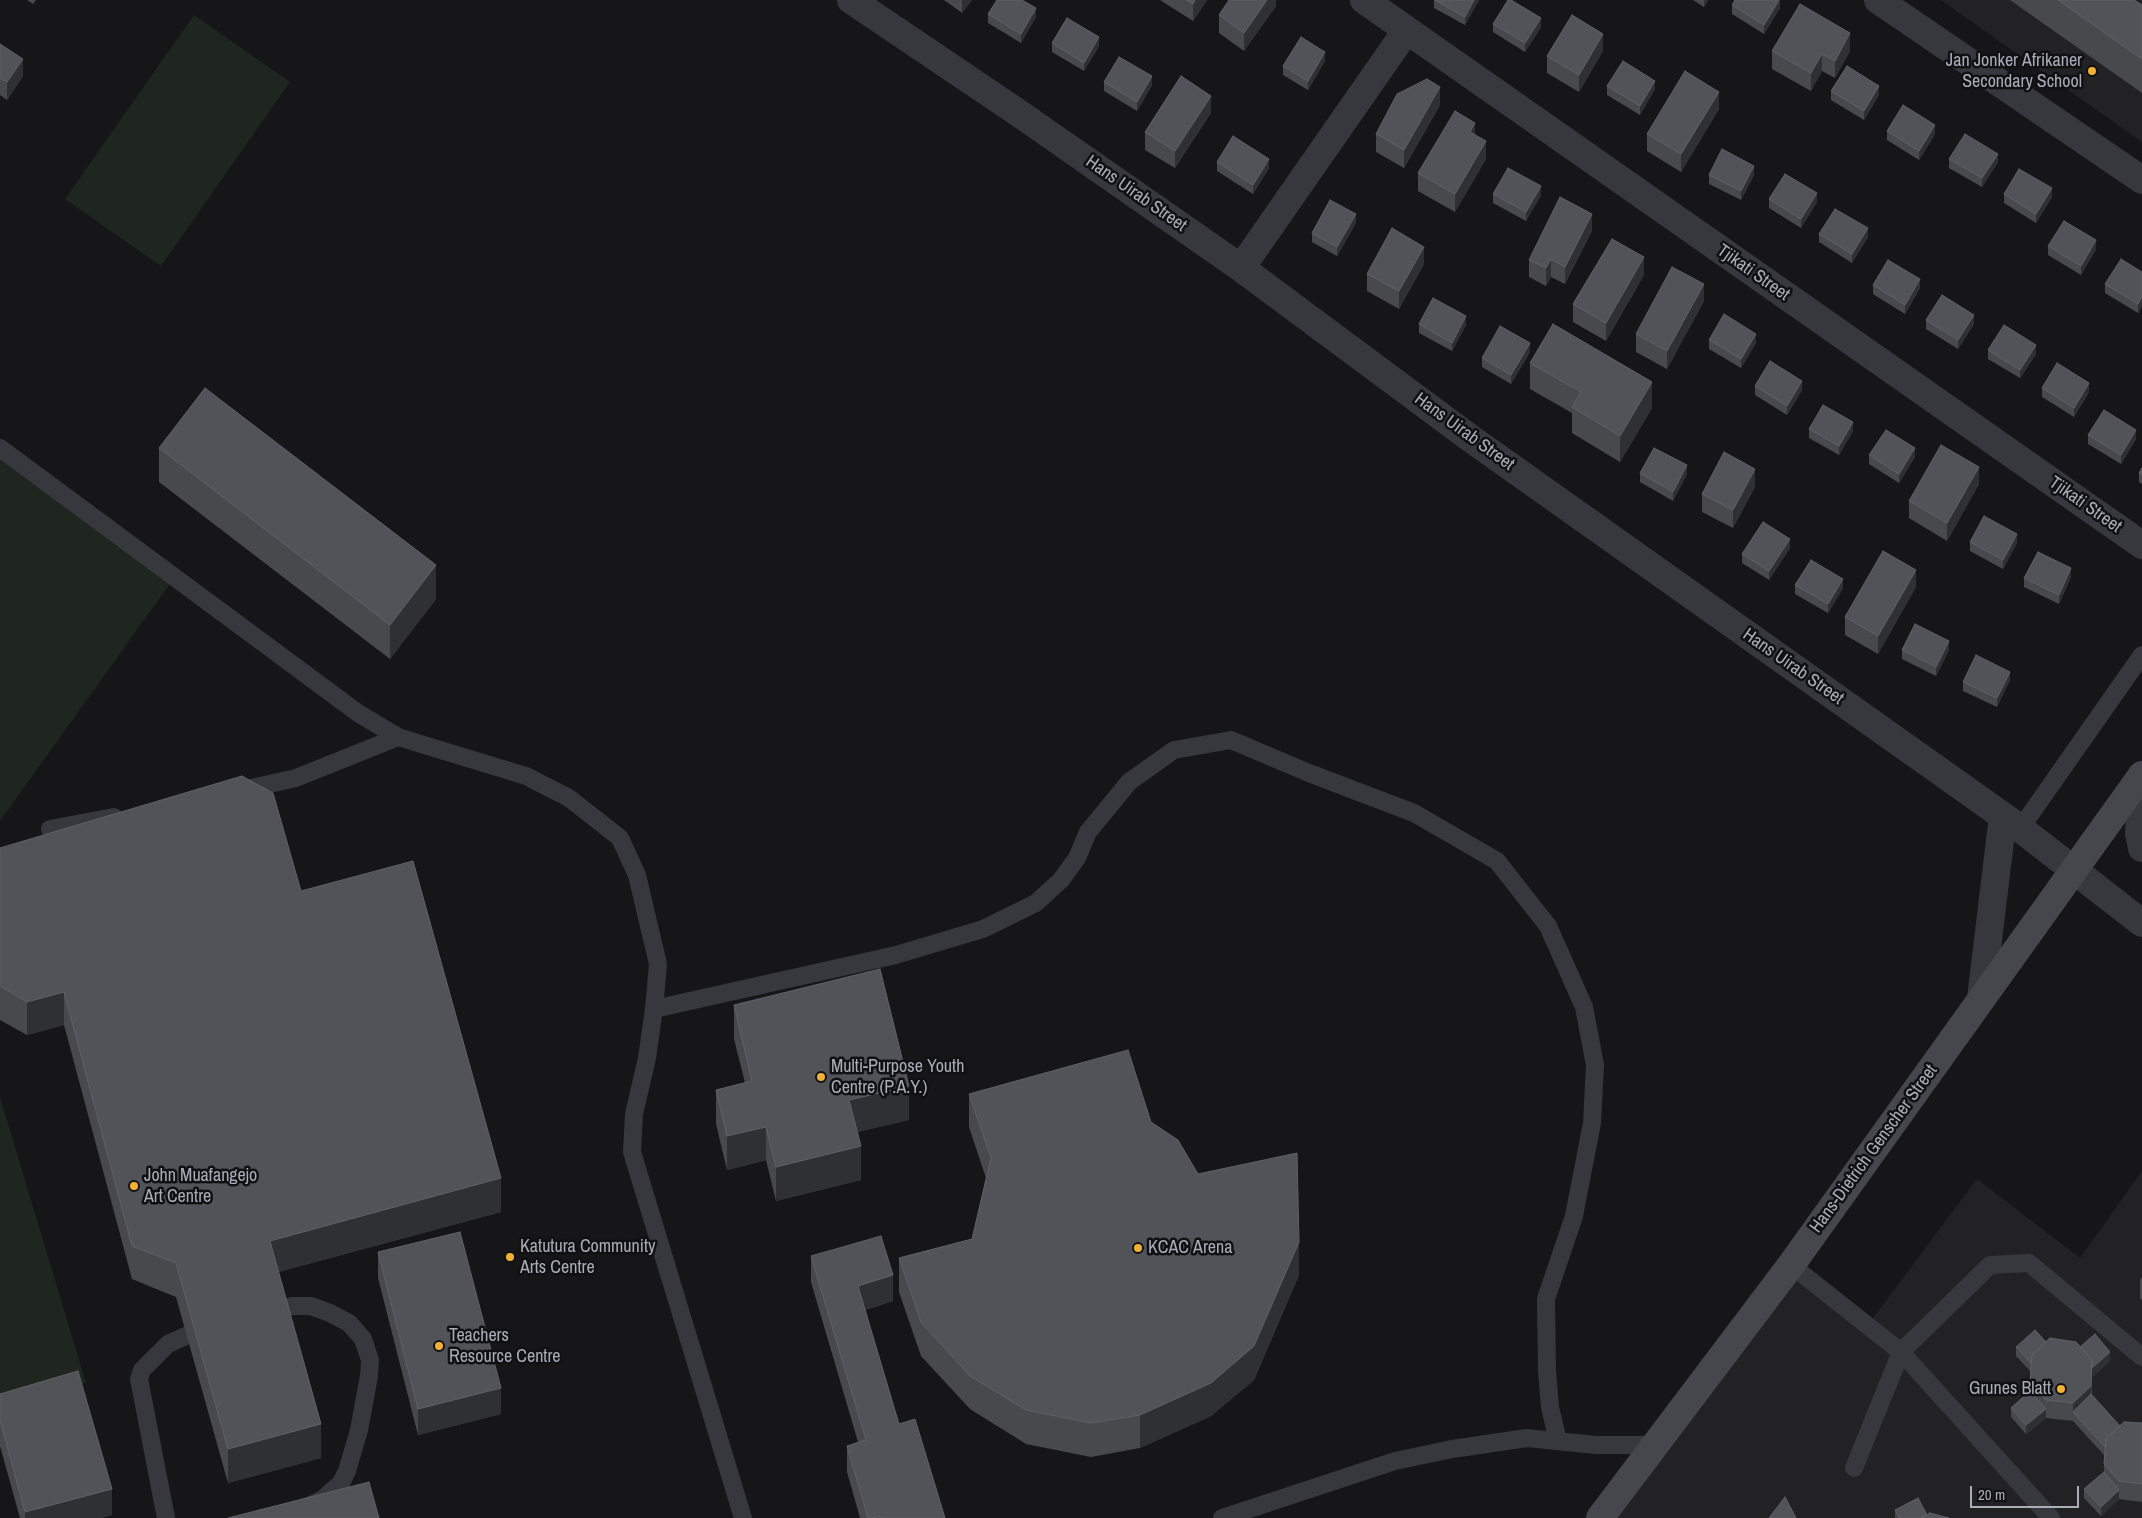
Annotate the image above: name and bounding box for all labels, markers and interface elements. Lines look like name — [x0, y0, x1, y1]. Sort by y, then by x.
place label: Jan Jonker Afrikaner Secondary School — [1946, 50, 2082, 92]
marker: Jan Jonker Afrikaner Secondary School — [2086, 65, 2098, 77]
street label: Hans Uirab Street — [1081, 151, 1191, 237]
street label: Tjikati Street — [1713, 240, 1793, 306]
street label: Hans Uirab Street — [1410, 389, 1518, 475]
street label: Tjikati Street — [2045, 472, 2125, 538]
street label: Hans Uirab Street — [1738, 624, 1848, 710]
place label: Multi-Purpose Youth Centre (P.A.Y.) — [831, 1056, 964, 1098]
street label: Hans-Dietrich Genscher Street — [1806, 1061, 1942, 1237]
marker: Multi-Purpose Youth Centre (P.A.Y.) — [815, 1071, 827, 1083]
place label: John Muafangejo Art Centre — [144, 1165, 257, 1208]
marker: John Muafangejo Art Centre — [128, 1180, 140, 1192]
place label: Katutura Community Arts Centre — [520, 1236, 655, 1278]
place label: KCAC Arena — [1148, 1237, 1232, 1259]
marker: KCAC Arena — [1132, 1242, 1144, 1254]
marker: Katutura Community Arts Centre — [504, 1251, 516, 1263]
place label: Teachers Resource Centre — [449, 1325, 561, 1368]
marker: Teachers Resource Centre — [433, 1340, 445, 1352]
place label: Grunes Blatt — [1969, 1378, 2051, 1400]
marker: Grunes Blatt — [2055, 1383, 2067, 1395]
scale bar — [1972, 1476, 2081, 1508]
text: 20 m — [1978, 1484, 2005, 1505]

